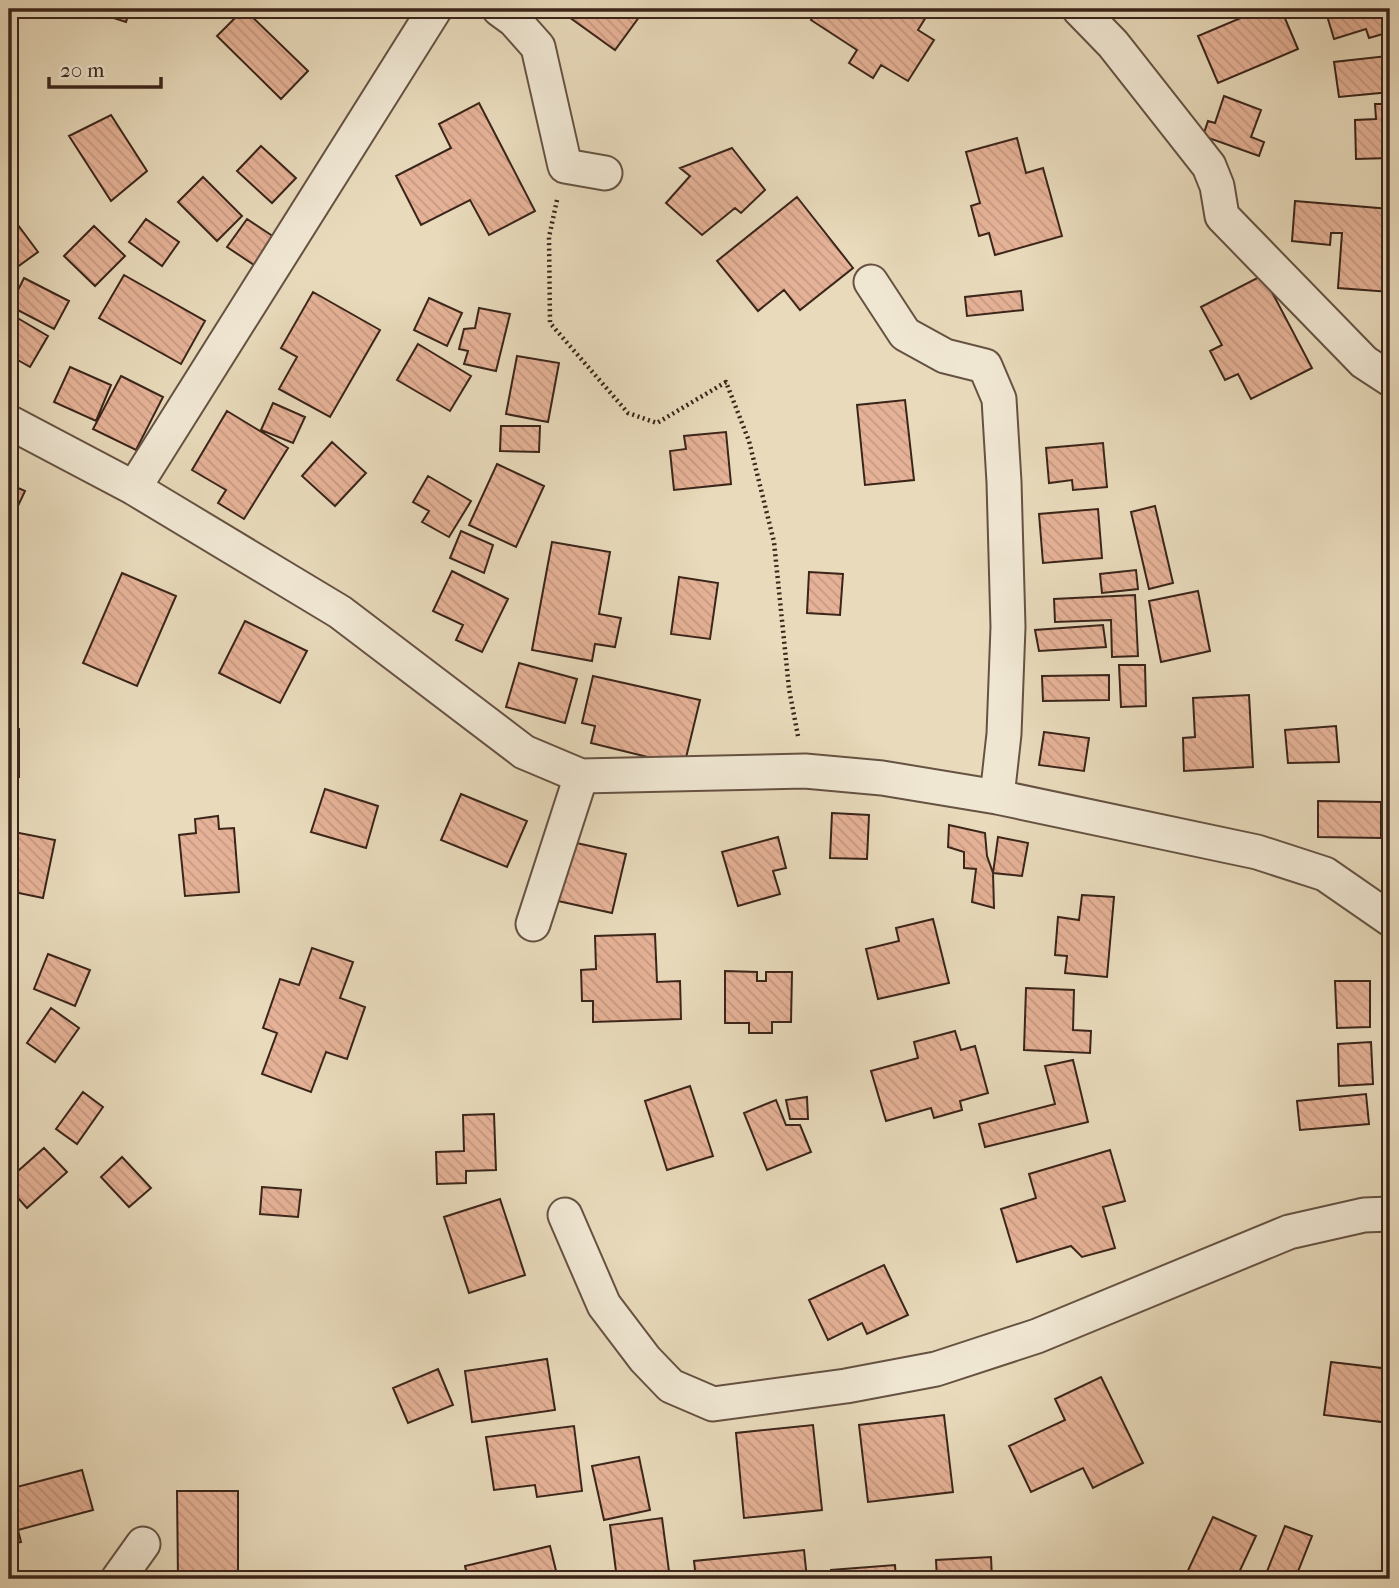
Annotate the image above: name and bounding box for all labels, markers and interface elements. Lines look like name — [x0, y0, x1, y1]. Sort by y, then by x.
scale bar — [49, 46, 161, 90]
text: 20 m — [60, 58, 105, 82]

